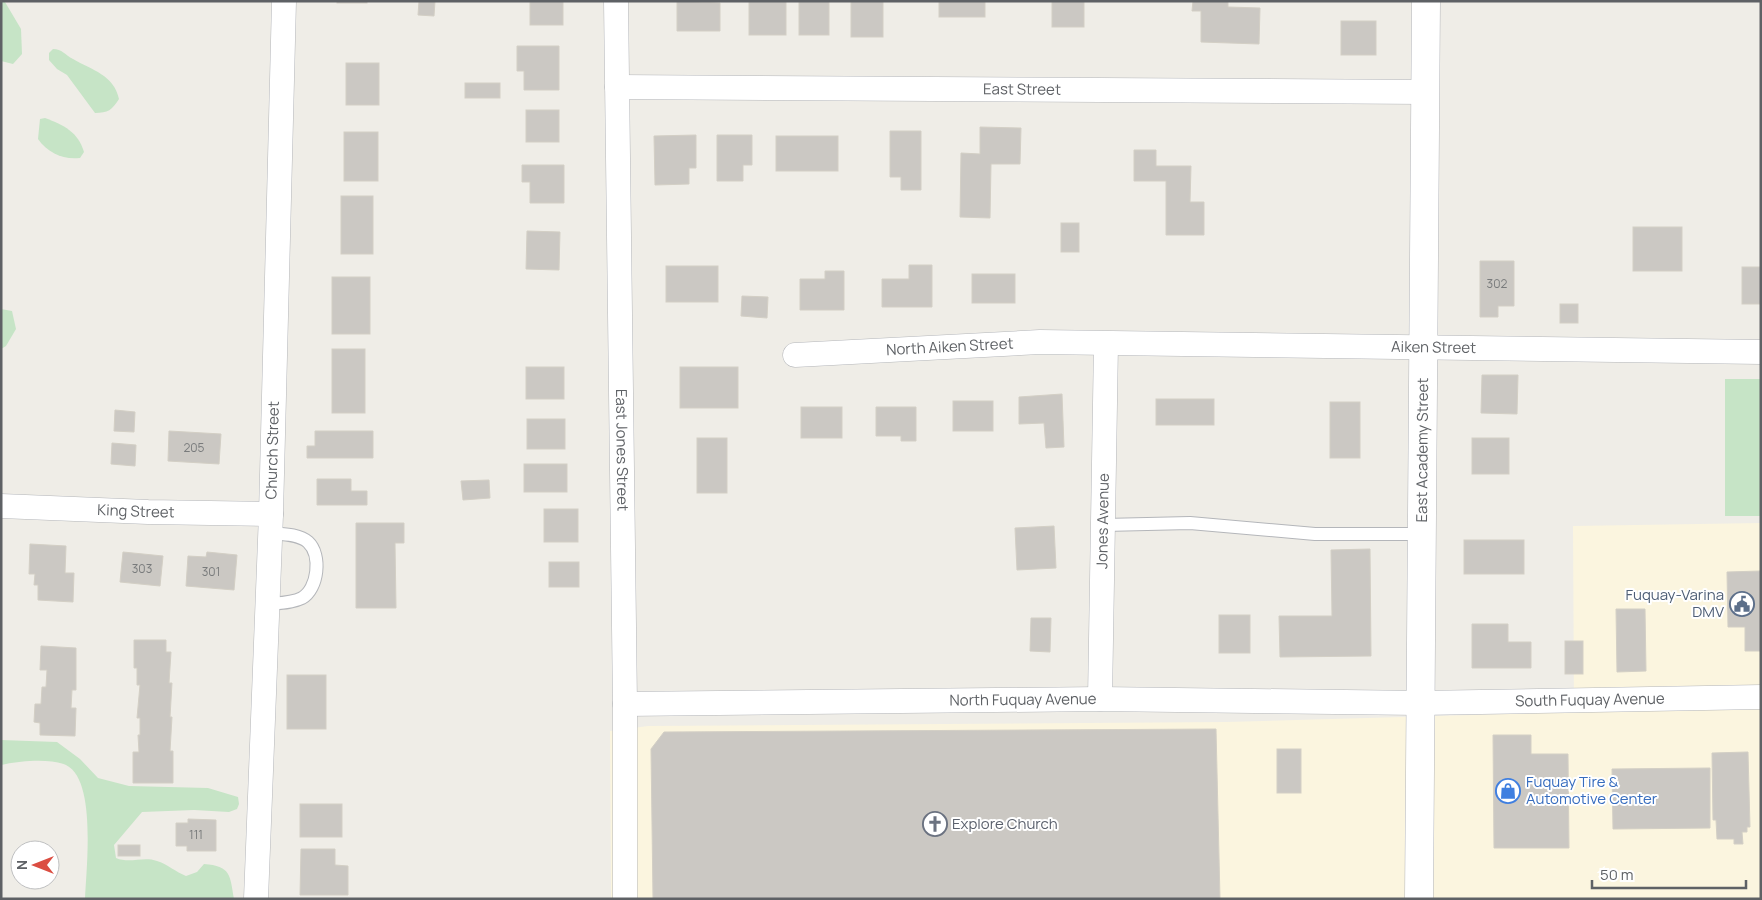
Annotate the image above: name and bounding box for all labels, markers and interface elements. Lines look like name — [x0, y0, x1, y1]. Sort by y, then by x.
street label: East Street — [983, 78, 1061, 100]
house number: 302 — [1487, 275, 1508, 292]
street label: North Aiken Street — [886, 332, 1014, 360]
street label: Aiken Street — [1391, 336, 1476, 358]
street label: East Academy Street — [1411, 378, 1433, 522]
street label: East Jones Street — [611, 389, 634, 511]
street label: Church Street — [260, 401, 284, 500]
house number: 205 — [183, 439, 205, 456]
street label: Jones Avenue — [1091, 473, 1114, 569]
street label: King Street — [97, 499, 175, 522]
house number: 303 — [132, 560, 152, 577]
house number: 301 — [202, 563, 220, 580]
place label: Fuquay-Varina DMV — [1625, 584, 1724, 622]
public building icon: Fuquay-Varina DMV — [1729, 591, 1755, 617]
street label: North Fuquay Avenue — [949, 688, 1097, 711]
street label: South Fuquay Avenue — [1515, 688, 1665, 711]
place label: Fuquay Tire & Automotive Center — [1526, 771, 1658, 809]
shop icon: Fuquay Tire & Automotive Center — [1495, 778, 1521, 804]
church icon: Explore Church — [922, 811, 948, 837]
place label: Explore Church — [952, 813, 1058, 834]
house number: 111 — [189, 826, 203, 843]
north arrow — [10, 840, 60, 890]
scale bar — [1592, 858, 1746, 890]
text: N — [12, 860, 31, 870]
text: 50 m — [1600, 864, 1634, 885]

